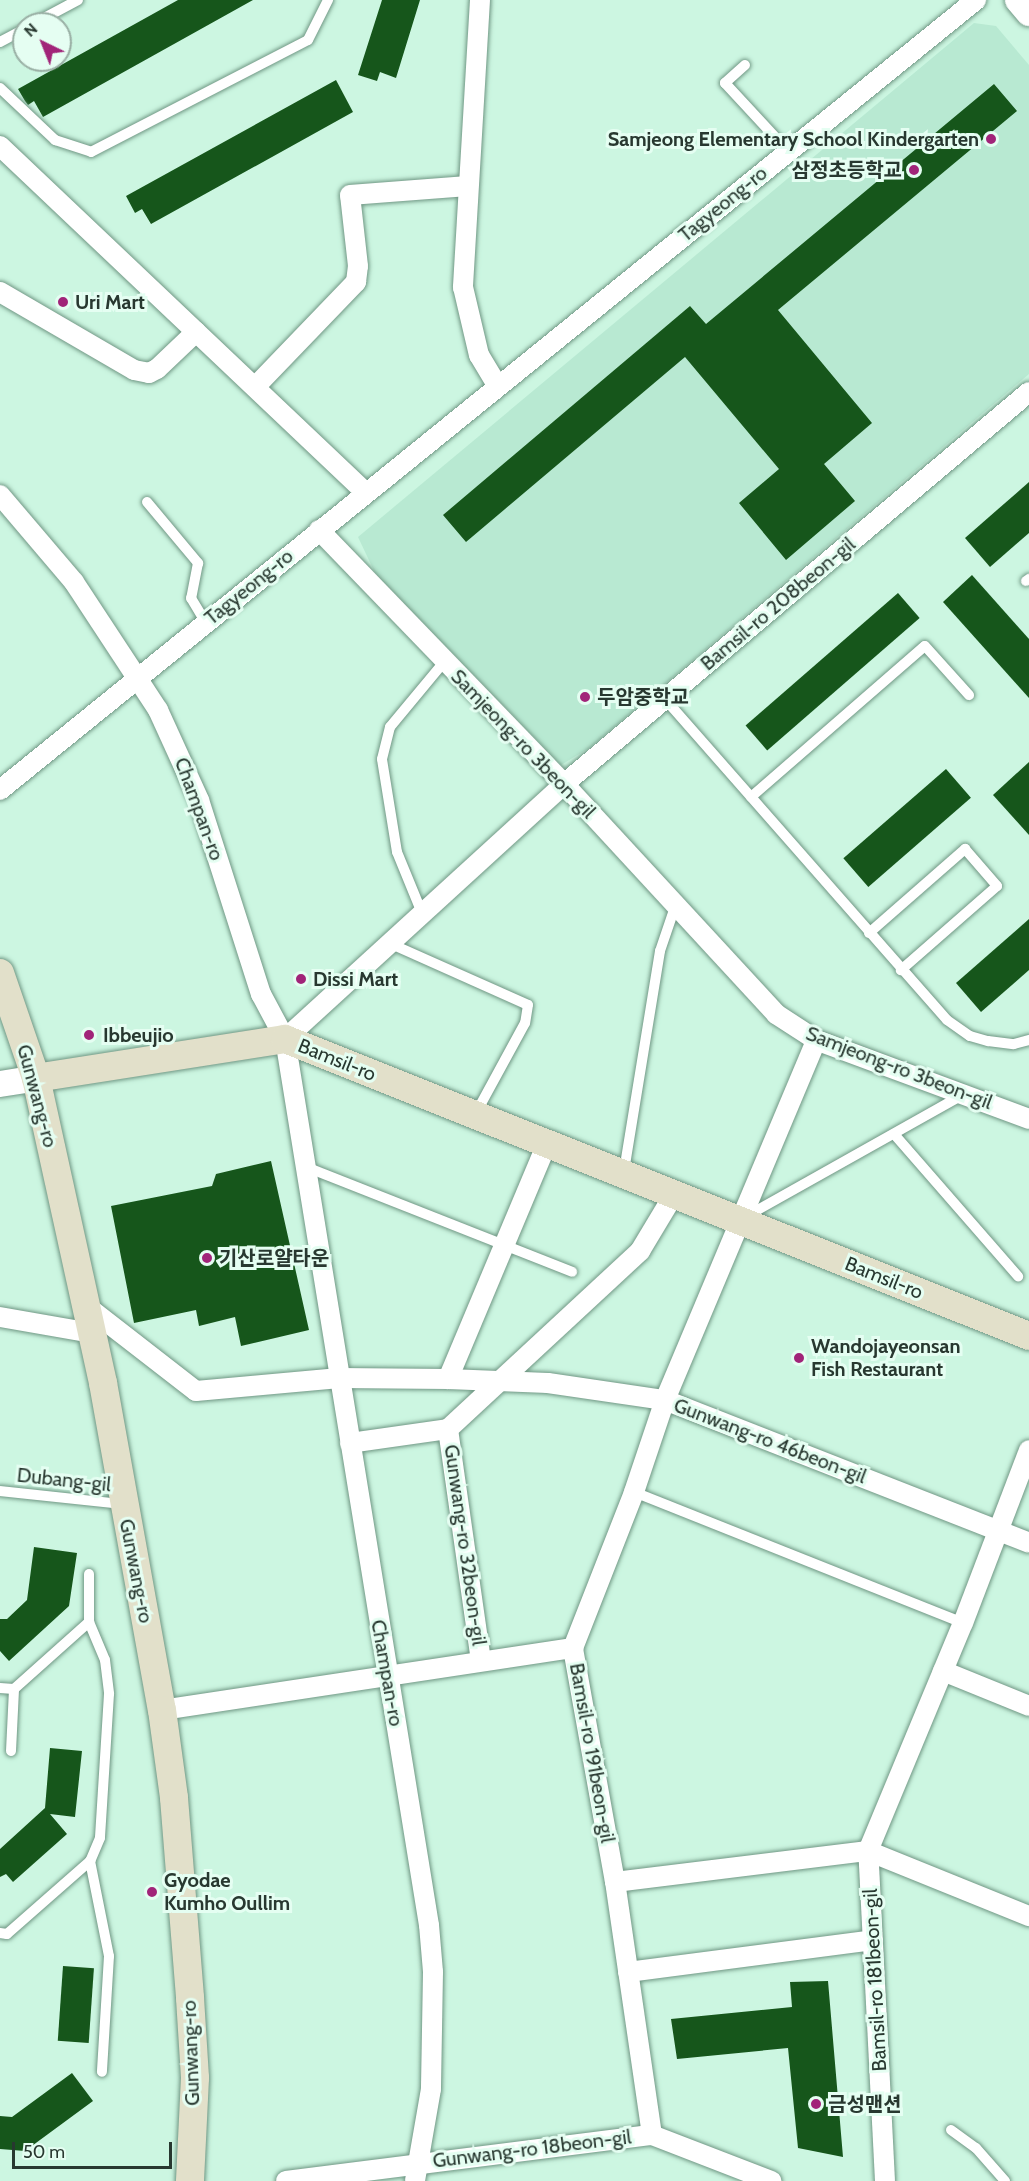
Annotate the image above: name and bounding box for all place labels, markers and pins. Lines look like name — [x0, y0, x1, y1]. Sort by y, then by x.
place label: Samjeong Elementary School Kindergarten — [608, 127, 979, 151]
marker: Samjeong Elementary School Kindergarten — [984, 132, 998, 146]
place label: 삼정초등학교 — [792, 158, 902, 182]
marker: 삼정초등학교 — [907, 163, 921, 177]
place label: Uri Mart — [75, 290, 145, 314]
marker: Uri Mart — [56, 295, 70, 309]
place label: 두암중학교 — [597, 685, 689, 709]
marker: 두암중학교 — [578, 690, 592, 704]
place label: Dissi Mart — [313, 967, 398, 991]
marker: Dissi Mart — [294, 972, 308, 986]
place label: Ibbeujio — [103, 1023, 174, 1047]
marker: Ibbeujio — [80, 1026, 98, 1044]
place label: 기산로얄타운 — [219, 1246, 329, 1270]
marker: 기산로얄타운 — [200, 1251, 214, 1265]
place label: Wandojayeonsan Fish Restaurant — [811, 1334, 960, 1381]
marker: Wandojayeonsan Fish Restaurant — [792, 1351, 806, 1365]
place label: Gyodae Kumho Oullim — [164, 1868, 290, 1915]
marker: Gyodae Kumho Oullim — [145, 1885, 159, 1899]
place label: 금성맨션 — [828, 2092, 902, 2116]
marker: 금성맨션 — [809, 2097, 823, 2111]

